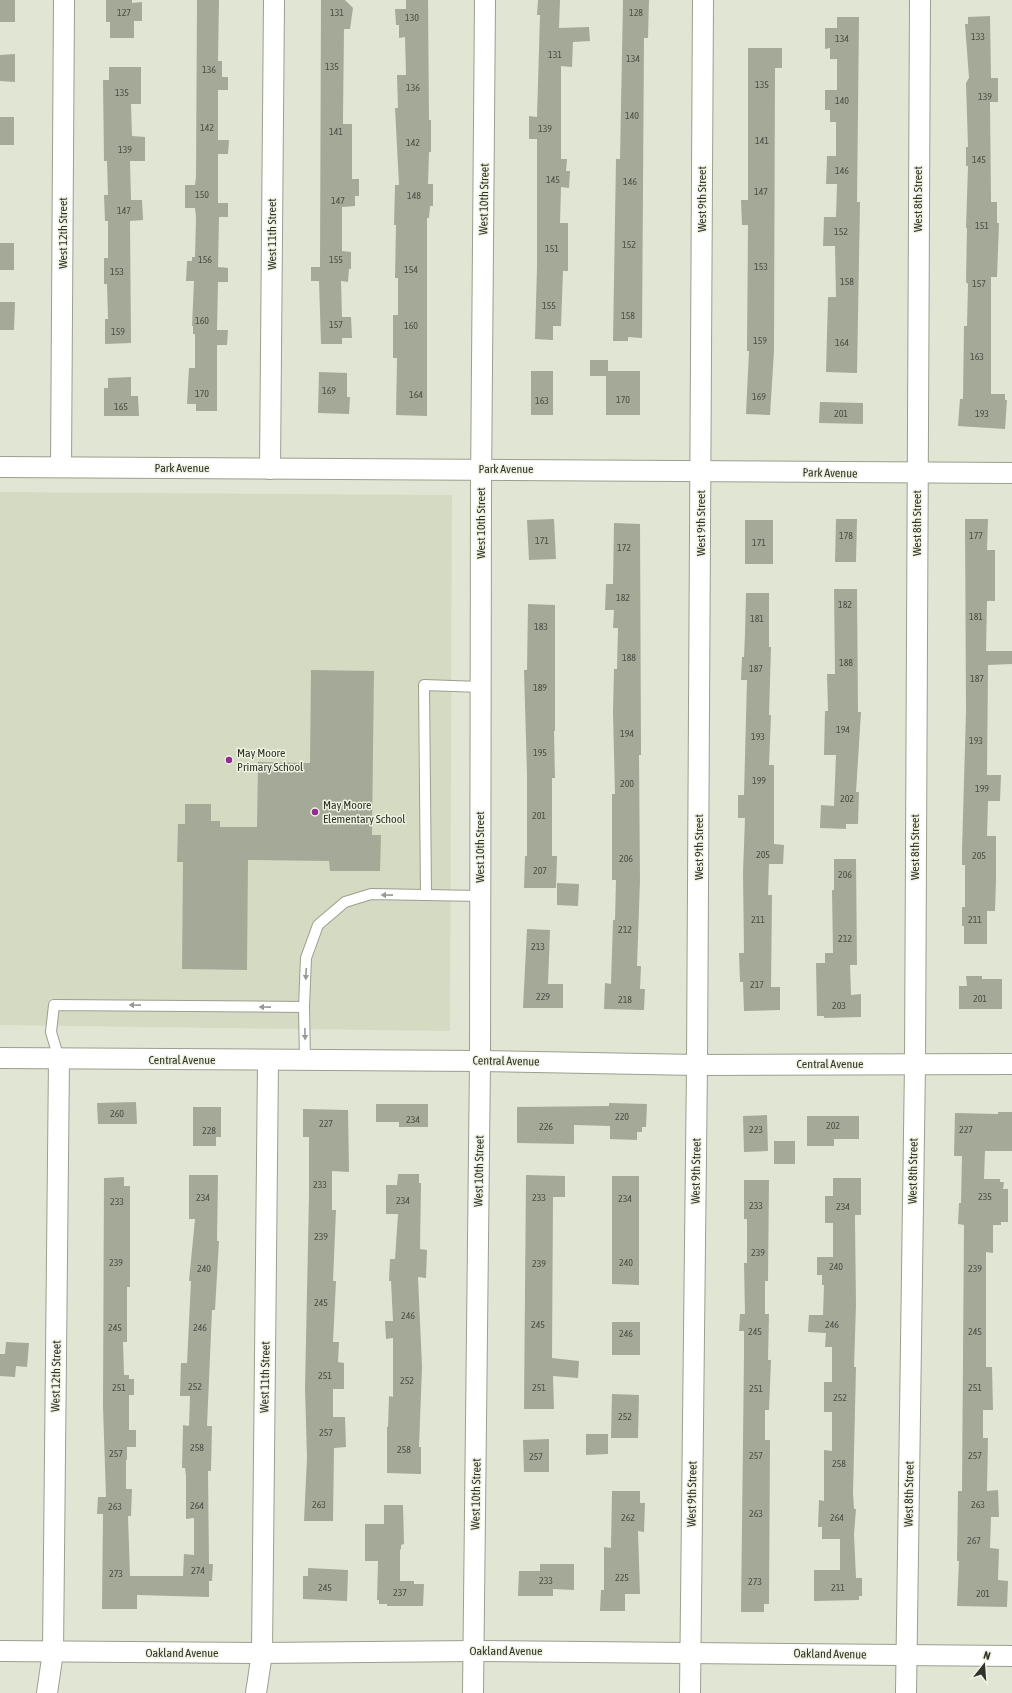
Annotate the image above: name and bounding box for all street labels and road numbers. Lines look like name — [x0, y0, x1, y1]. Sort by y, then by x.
street label: West 10th Street — [476, 163, 492, 235]
street label: West 9th Street — [695, 165, 709, 232]
street label: West 8th Street — [911, 165, 925, 232]
street label: West 12th Street — [56, 197, 70, 269]
street label: West 11th Street — [265, 198, 279, 270]
street label: Park Avenue — [155, 461, 209, 475]
street label: Park Avenue — [479, 462, 533, 476]
street label: Park Avenue — [802, 466, 858, 480]
street label: West 10th Street — [474, 487, 488, 559]
street label: West 9th Street — [694, 489, 708, 556]
street label: West 8th Street — [910, 489, 924, 556]
street label: West 10th Street — [473, 811, 487, 883]
street label: West 9th Street — [692, 813, 706, 880]
street label: West 8th Street — [908, 813, 922, 880]
street label: Central Avenue — [148, 1053, 216, 1067]
street label: Central Avenue — [472, 1053, 540, 1069]
street label: Central Avenue — [796, 1057, 864, 1071]
street label: West 10th Street — [471, 1135, 487, 1207]
street label: West 9th Street — [688, 1137, 704, 1204]
street label: West 8th Street — [905, 1137, 921, 1204]
street label: West 12th Street — [48, 1340, 64, 1412]
street label: West 11th Street — [257, 1341, 273, 1413]
street label: West 10th Street — [468, 1458, 484, 1530]
street label: West 9th Street — [684, 1460, 700, 1527]
street label: West 8th Street — [901, 1460, 917, 1527]
street label: Oakland Avenue — [470, 1644, 543, 1658]
street label: Oakland Avenue — [146, 1646, 219, 1660]
street label: Oakland Avenue — [793, 1646, 867, 1662]

